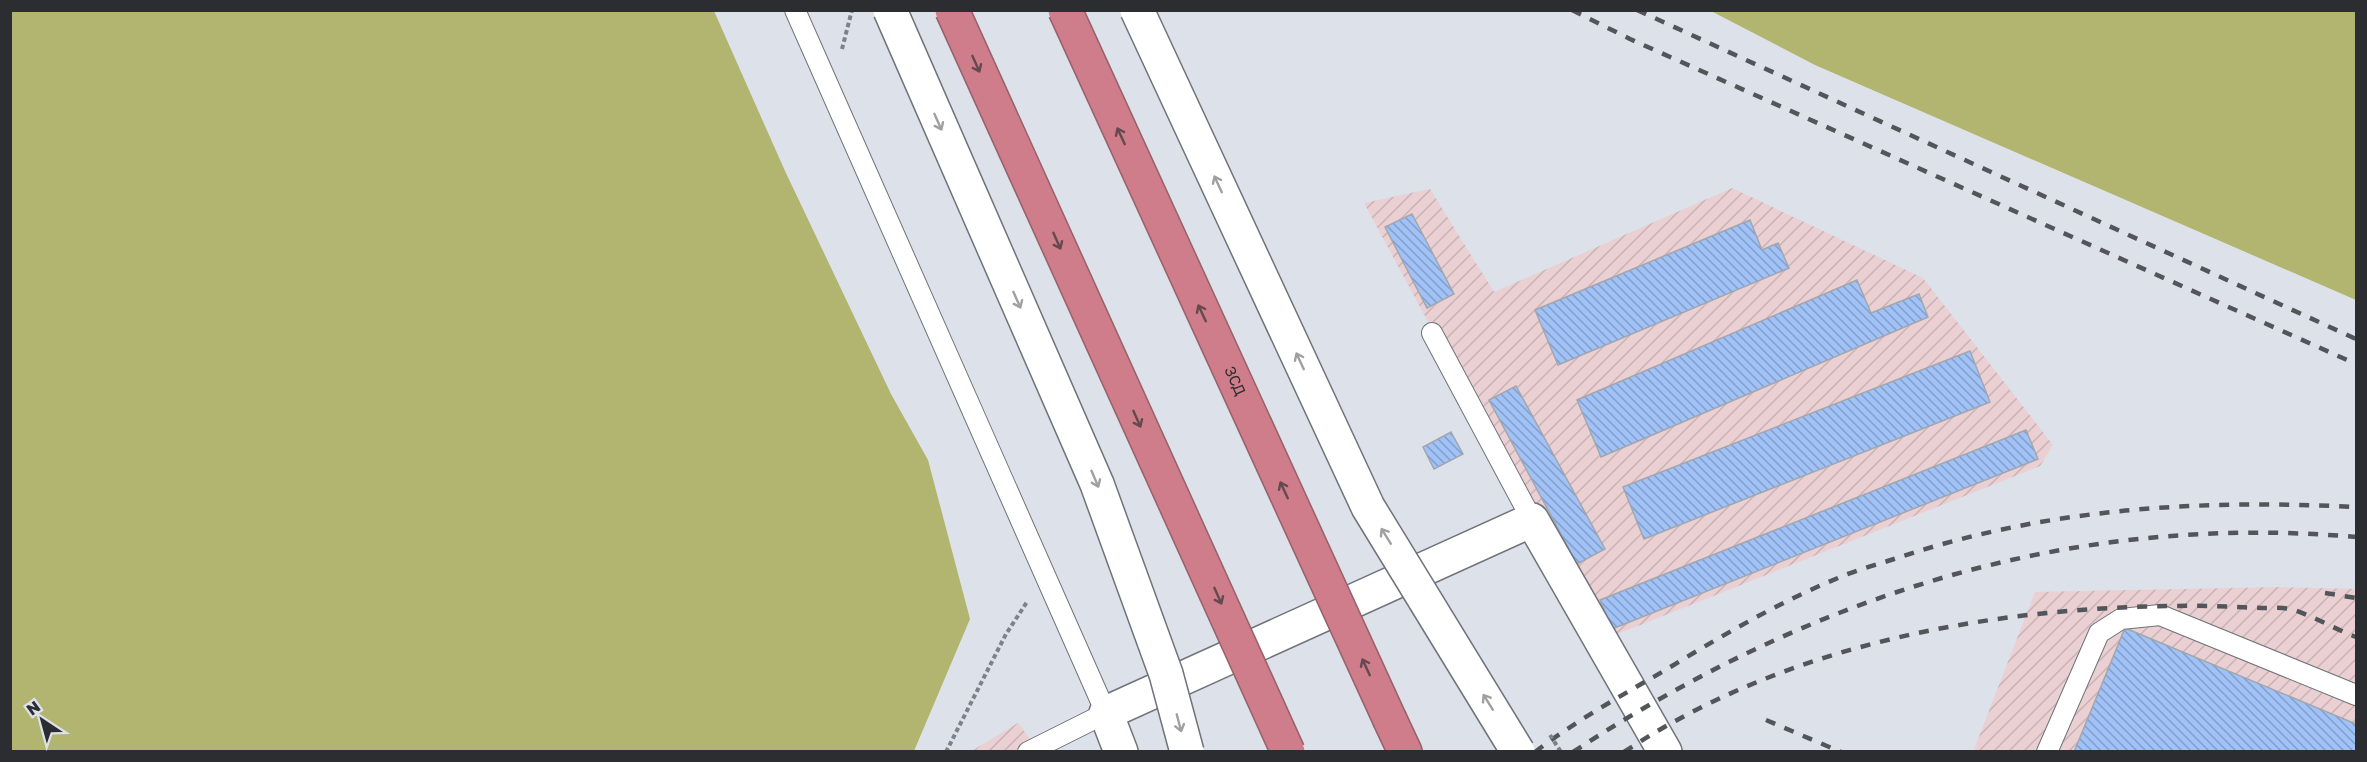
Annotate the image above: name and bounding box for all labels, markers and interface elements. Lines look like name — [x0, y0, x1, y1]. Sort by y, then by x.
one-way arrow — [971, 54, 982, 72]
one-way arrow — [933, 112, 945, 130]
one-way arrow — [1114, 127, 1126, 145]
one-way arrow — [1211, 175, 1223, 193]
one-way arrow — [1051, 232, 1063, 250]
one-way arrow — [1011, 291, 1023, 309]
one-way arrow — [1196, 304, 1208, 322]
one-way arrow — [1294, 352, 1306, 370]
street label: ЗСД — [1221, 363, 1250, 398]
one-way arrow — [1132, 409, 1144, 427]
one-way arrow — [1090, 469, 1101, 488]
one-way arrow — [1278, 481, 1290, 499]
one-way arrow — [1379, 527, 1392, 544]
one-way arrow — [1213, 587, 1224, 605]
one-way arrow — [1360, 658, 1371, 676]
north arrow — [12, 690, 72, 750]
one-way arrow — [1481, 694, 1493, 711]
text: N — [22, 696, 44, 720]
one-way arrow — [1174, 713, 1186, 732]

